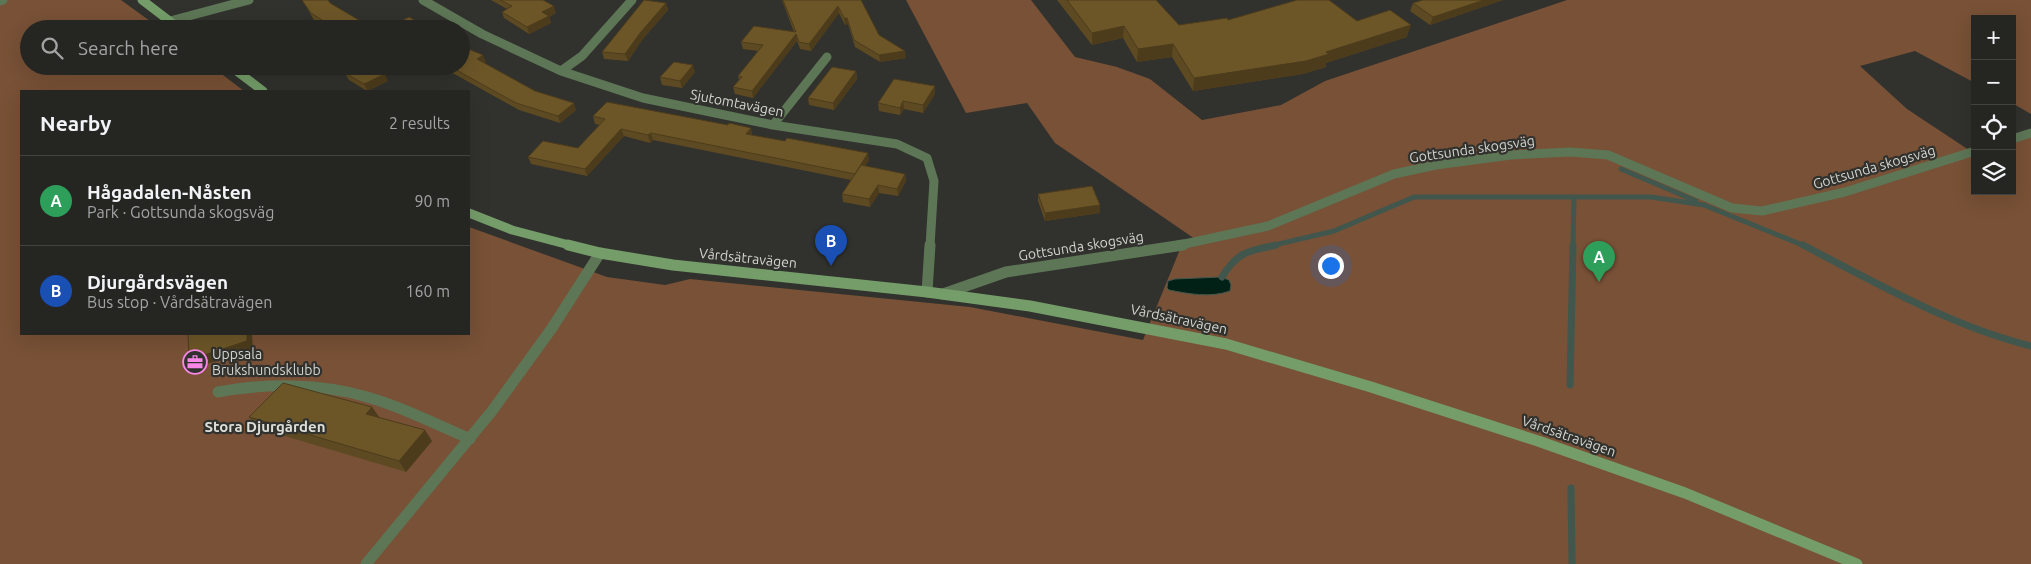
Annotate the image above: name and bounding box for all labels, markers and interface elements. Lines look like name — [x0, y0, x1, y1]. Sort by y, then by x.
map controls — [1971, 15, 2016, 195]
button: + — [1971, 15, 2016, 60]
search box — [20, 20, 470, 75]
icon: search — [38, 34, 66, 62]
text: Search here — [78, 37, 178, 59]
button: − — [1971, 60, 2016, 105]
street label: Sjutomtavägen — [689, 86, 785, 120]
button: locate — [1971, 105, 2016, 150]
text: Nearby — [40, 111, 111, 135]
text: 2 results — [389, 114, 450, 132]
street label: Gottsunda skogsväg — [1408, 132, 1536, 166]
street label: Gottsunda skogsväg — [1811, 142, 1937, 192]
button: layers — [1971, 150, 2016, 195]
text: Hågadalen-Nåsten — [87, 181, 252, 203]
text: A — [50, 192, 62, 210]
text: 90 m — [414, 192, 450, 210]
text: Park · Gottsunda skogsväg — [87, 203, 275, 221]
pin: B — [815, 225, 847, 266]
street label: Gottsunda skogsväg — [1017, 228, 1145, 264]
pin: A — [1583, 241, 1615, 282]
street label: Vårdsätravägen — [698, 245, 798, 271]
your location — [1318, 253, 1344, 279]
text: Djurgårdsvägen — [87, 271, 228, 293]
text: B — [51, 282, 61, 300]
text: 160 m — [405, 282, 450, 300]
text: Bus stop · Vårdsätravägen — [87, 293, 273, 311]
street label: Vårdsätravägen — [1129, 301, 1229, 337]
place label: Uppsala Brukshundsklubb — [212, 346, 321, 378]
office icon: Uppsala Brukshundsklubb — [182, 349, 208, 375]
street label: Vårdsätravägen — [1520, 412, 1618, 460]
district label: Stora Djurgården — [205, 418, 325, 435]

